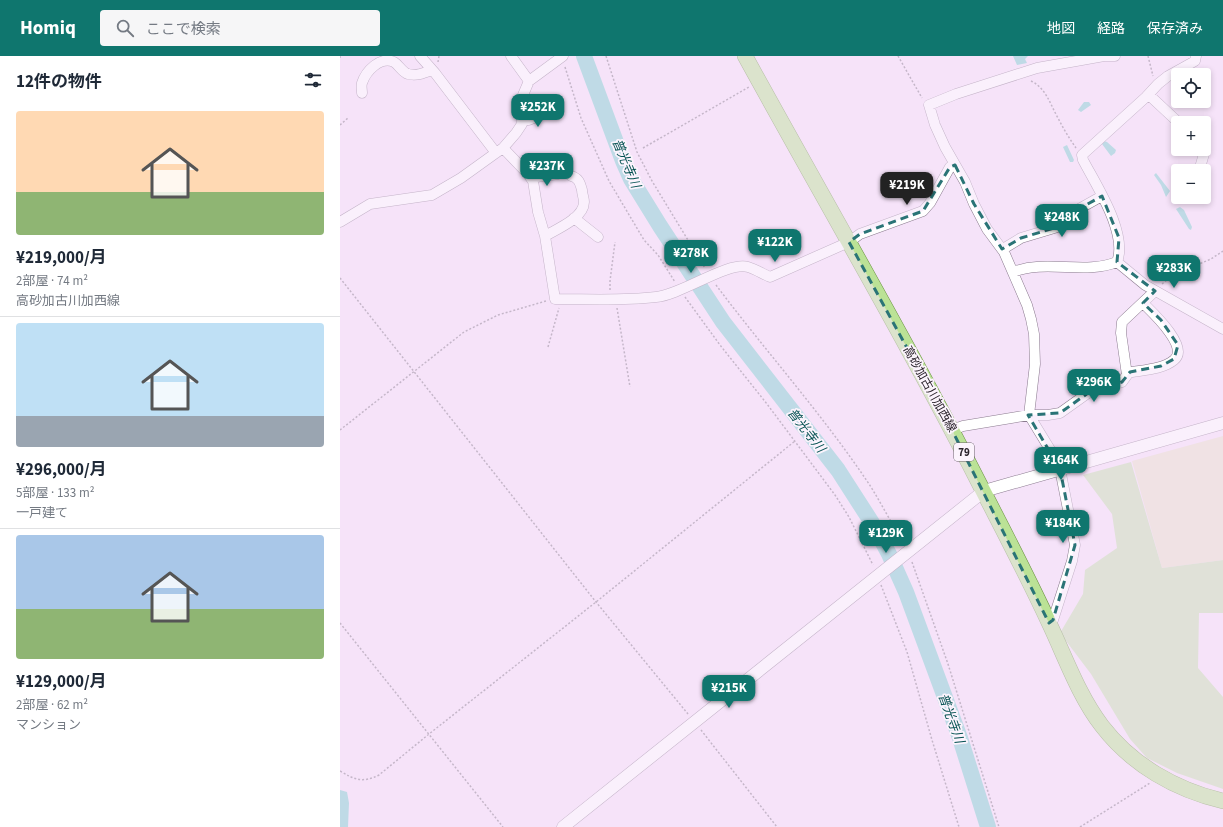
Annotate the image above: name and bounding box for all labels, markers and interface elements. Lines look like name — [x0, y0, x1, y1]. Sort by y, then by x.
search box — [100, 10, 380, 46]
text: Homiq — [20, 15, 76, 42]
icon: search — [114, 17, 136, 39]
text: ここで検索 — [146, 19, 221, 40]
text: 地図 — [1047, 19, 1075, 39]
text: 経路 — [1097, 19, 1125, 39]
text: 保存済み — [1147, 19, 1203, 39]
map controls — [1171, 68, 1211, 204]
button: locate — [1171, 68, 1211, 108]
icon: filters — [302, 69, 324, 91]
text: 12件の物件 — [16, 70, 102, 94]
pin: ¥252K — [510, 94, 566, 128]
text: ¥252K — [520, 98, 556, 116]
button: + — [1171, 116, 1211, 156]
water label: 普光寺川 — [608, 136, 645, 193]
icon: home — [134, 137, 206, 209]
pin: ¥237K — [519, 153, 575, 187]
text: ¥237K — [529, 157, 565, 175]
button: − — [1171, 164, 1211, 204]
pin: ¥219K — [879, 172, 935, 206]
text: ¥219K — [889, 176, 925, 194]
pin: ¥248K — [1034, 204, 1090, 238]
text: ¥248K — [1044, 208, 1080, 226]
pin: ¥122K — [747, 229, 803, 263]
text: ¥122K — [757, 233, 793, 251]
pin: ¥278K — [663, 240, 719, 274]
text: ¥278K — [673, 244, 709, 262]
text: ¥219,000/月 — [16, 246, 107, 270]
pin: ¥283K — [1146, 255, 1202, 289]
text: ¥283K — [1156, 259, 1192, 277]
text: 2部屋 · 74 m² — [16, 272, 88, 290]
text: 高砂加古川加西線 — [16, 292, 120, 310]
street label: 高砂加古川加西線 — [899, 343, 960, 435]
icon: home — [134, 349, 206, 421]
pin: ¥296K — [1066, 369, 1122, 403]
text: ¥296K — [1076, 373, 1112, 391]
water label: 普光寺川 — [783, 405, 831, 458]
road number: 79 — [954, 443, 974, 461]
pin: ¥164K — [1033, 447, 1089, 481]
text: ¥164K — [1043, 451, 1079, 469]
text: ¥296,000/月 — [16, 458, 107, 482]
text: 5部屋 · 133 m² — [16, 484, 94, 502]
text: 一戸建て — [16, 504, 68, 522]
pin: ¥184K — [1035, 510, 1091, 544]
text: ¥184K — [1045, 514, 1081, 532]
pin: ¥129K — [858, 520, 914, 554]
text: ¥129K — [868, 524, 904, 542]
icon: home — [134, 561, 206, 633]
text: ¥129,000/月 — [16, 670, 107, 694]
pin: ¥215K — [701, 675, 757, 709]
text: ¥215K — [711, 679, 747, 697]
water label: 普光寺川 — [934, 691, 969, 748]
text: 2部屋 · 62 m² — [16, 696, 88, 714]
text: マンション — [16, 716, 81, 734]

